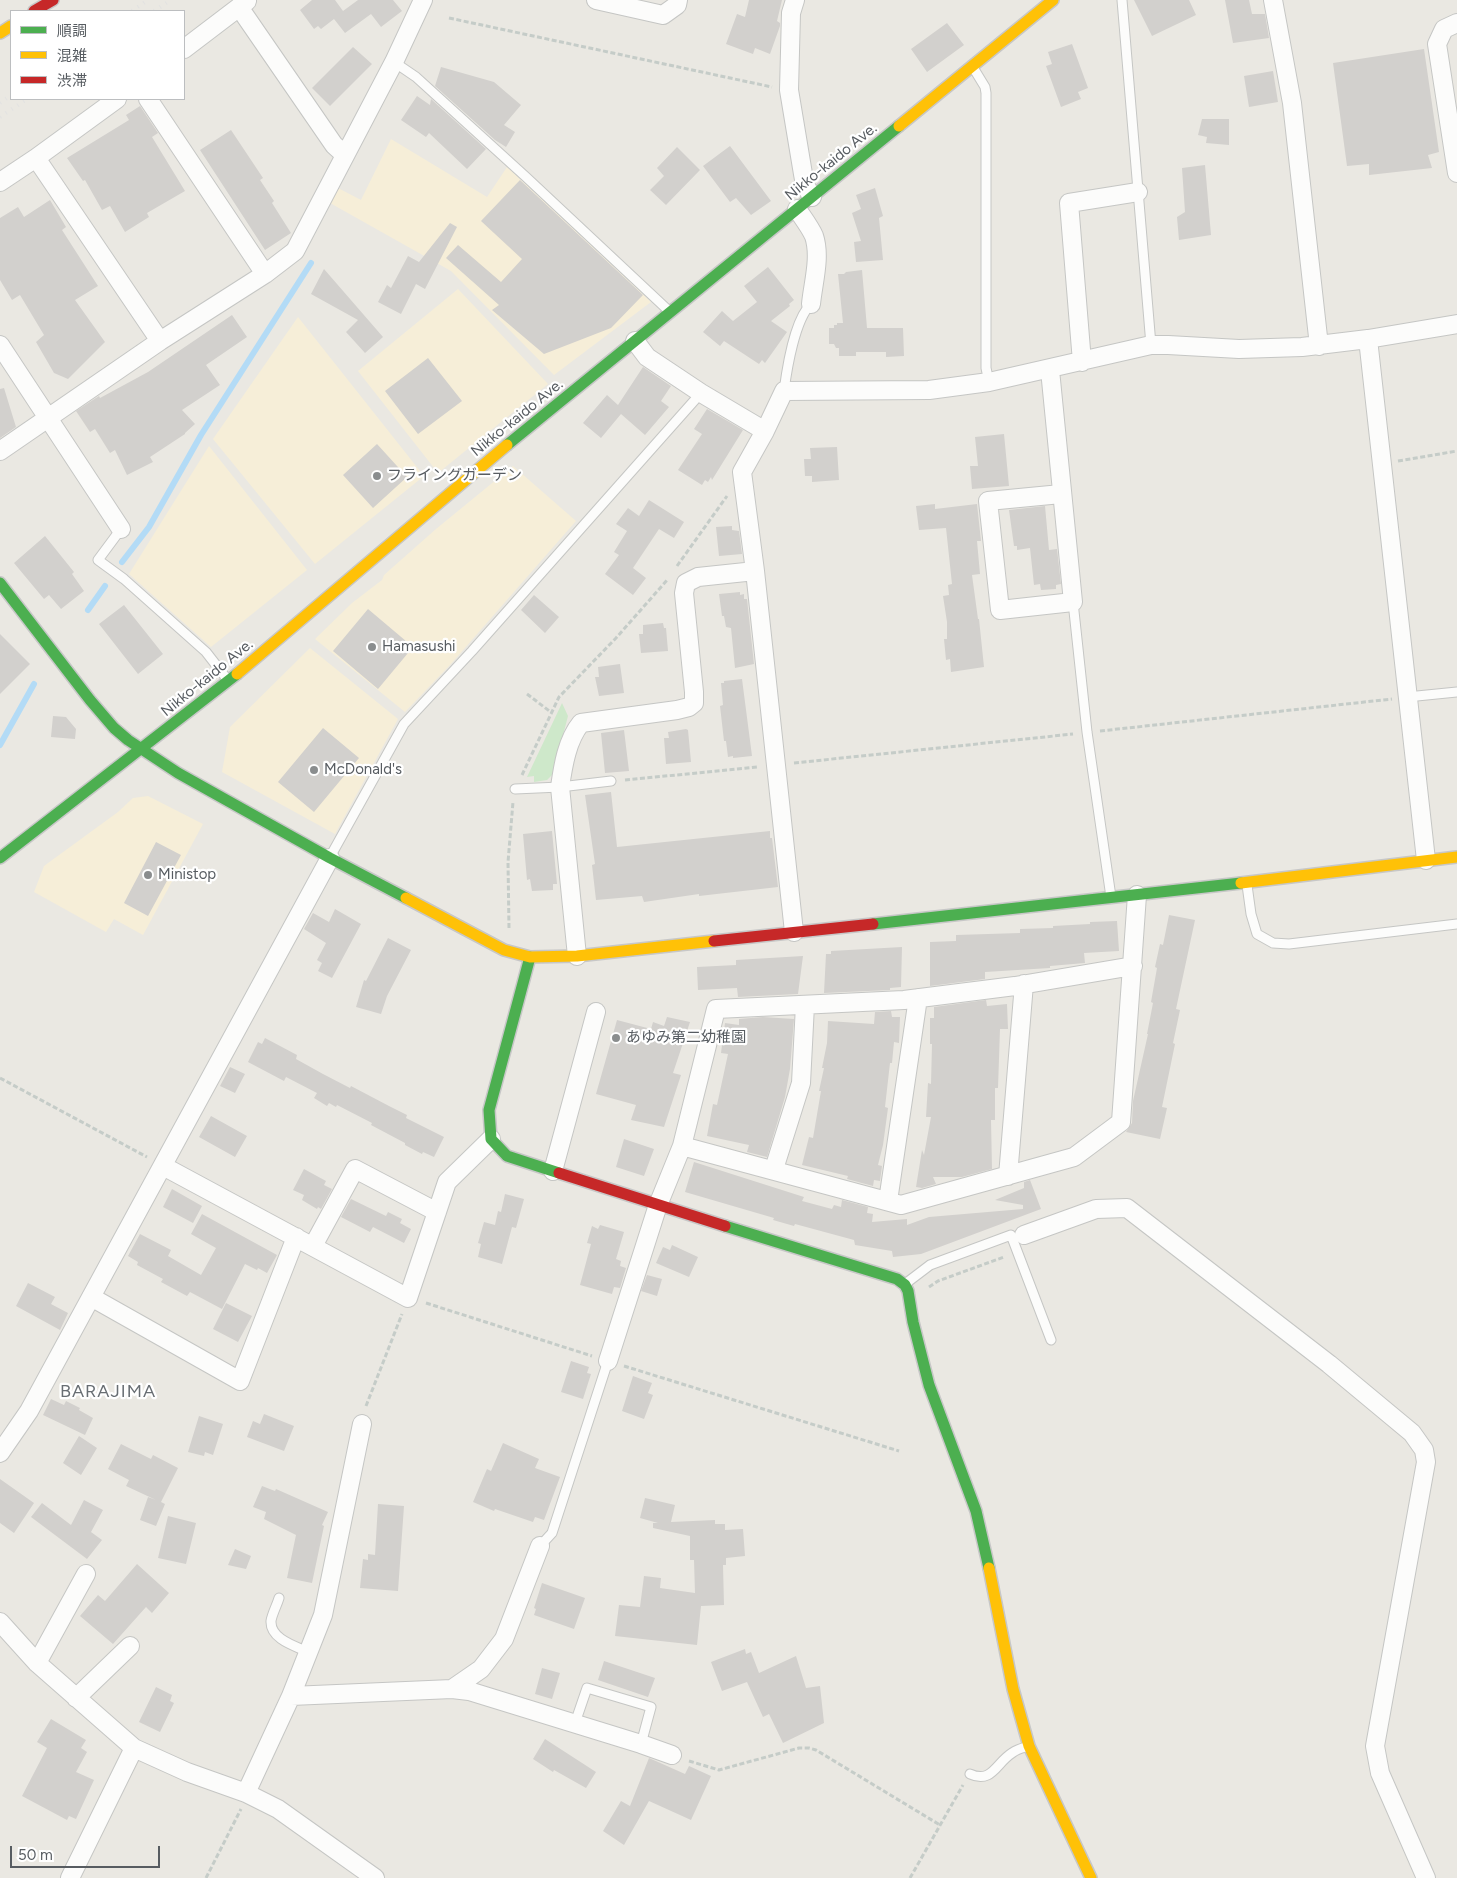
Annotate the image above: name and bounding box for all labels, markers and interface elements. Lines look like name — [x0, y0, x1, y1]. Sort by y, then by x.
legend — [10, 10, 185, 100]
text: 順調 — [57, 22, 87, 40]
text: 混雑 — [57, 47, 87, 65]
text: 渋滞 — [57, 72, 87, 90]
street label: Nikko-kaido Ave. — [782, 120, 880, 204]
street label: Nikko-kaido Ave. — [468, 376, 566, 460]
place label: フライングガーデン — [387, 467, 522, 485]
marker: フライングガーデン — [371, 470, 383, 482]
street label: Nikko-kaido Ave. — [158, 636, 256, 720]
place label: Hamasushi — [382, 638, 456, 656]
marker: Hamasushi — [366, 641, 378, 653]
place label: McDonald's — [324, 761, 402, 779]
marker: McDonald's — [308, 764, 320, 776]
place label: Ministop — [158, 866, 216, 884]
marker: Ministop — [142, 869, 154, 881]
place label: あゆみ第二幼稚園 — [626, 1029, 746, 1047]
marker: あゆみ第二幼稚園 — [610, 1032, 622, 1044]
district label: BARAJIMA — [59, 1381, 157, 1403]
scale bar — [12, 1836, 162, 1868]
text: 50 m — [18, 1846, 53, 1864]

